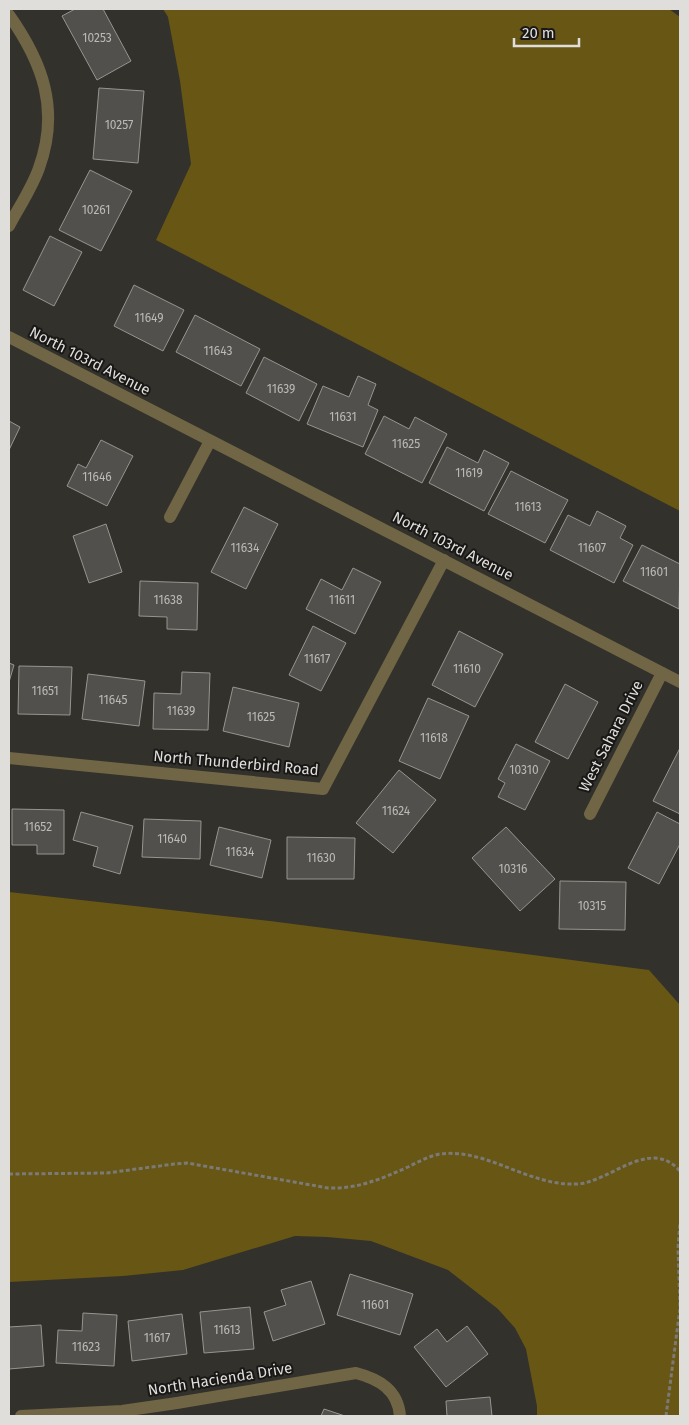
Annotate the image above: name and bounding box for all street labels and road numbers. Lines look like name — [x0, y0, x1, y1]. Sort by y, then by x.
street label: North 103rd Avenue — [27, 323, 153, 399]
street label: North 103rd Avenue — [390, 508, 516, 584]
street label: West Sahara Drive — [575, 677, 647, 795]
street label: North Thunderbird Road — [153, 747, 319, 779]
street label: North Hacienda Drive — [146, 1359, 294, 1399]

